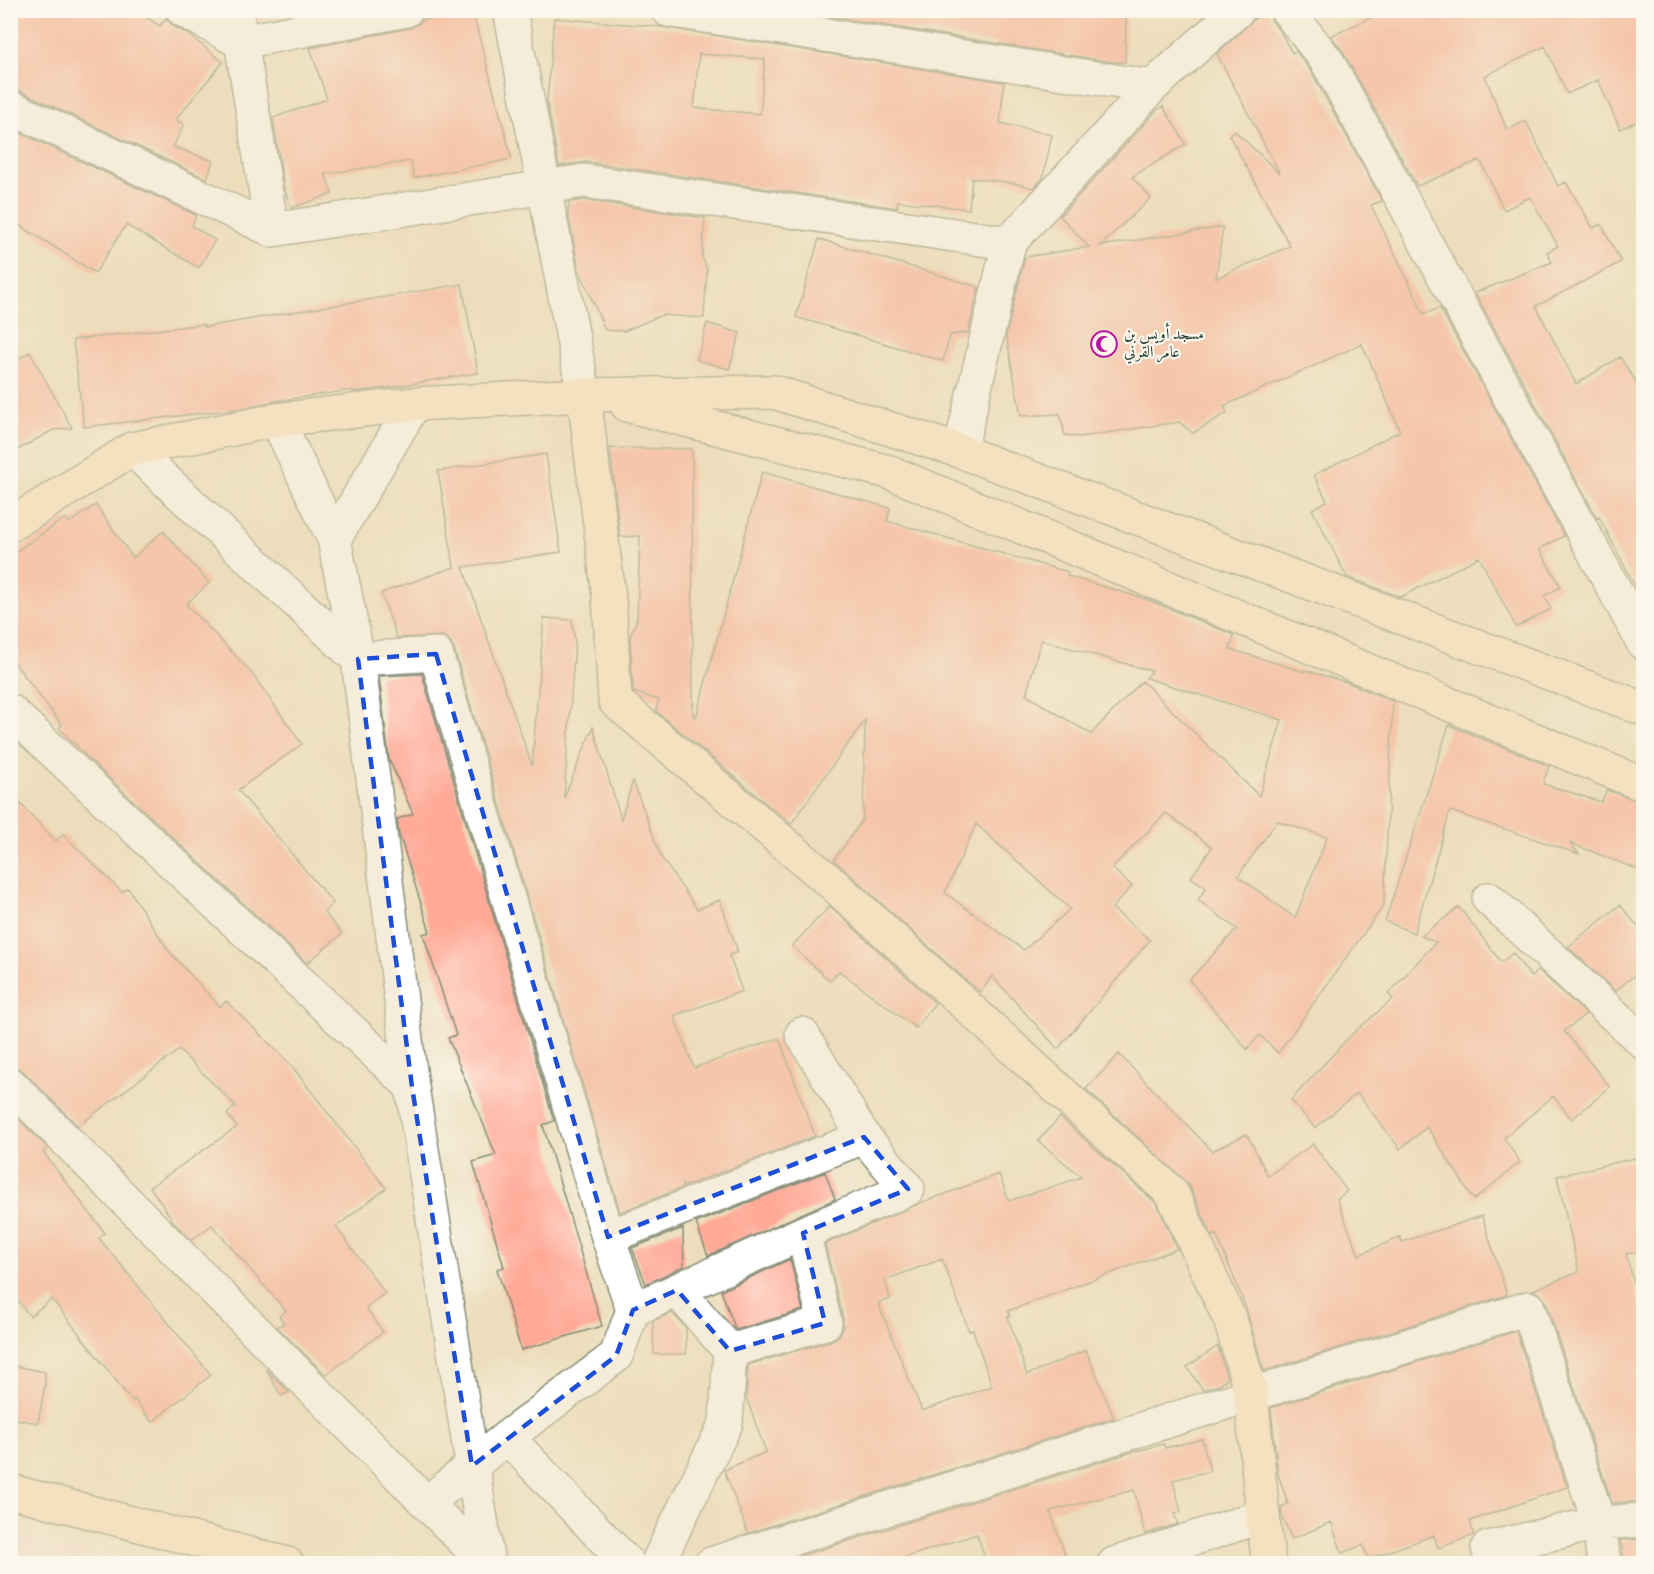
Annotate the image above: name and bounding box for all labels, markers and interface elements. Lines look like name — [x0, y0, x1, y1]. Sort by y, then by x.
place label: مسجد أويس بن عامر القرني — [1124, 322, 1204, 364]
mosque icon: مسجد أويس بن عامر القرني — [1089, 329, 1119, 359]

